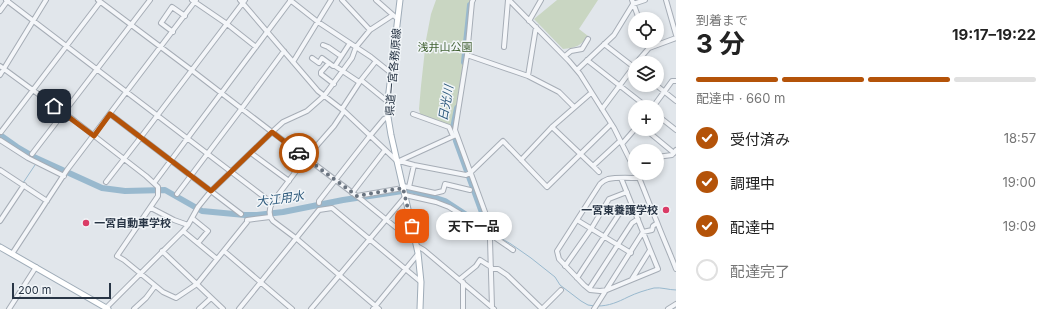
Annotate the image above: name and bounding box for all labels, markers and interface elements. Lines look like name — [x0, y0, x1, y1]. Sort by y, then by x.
map controls — [628, 12, 664, 180]
button: locate — [628, 12, 664, 48]
text: 到着まで — [696, 12, 748, 28]
text: 19:17–19:22 — [952, 25, 1036, 44]
street label: 県道一宮各務原線 — [382, 28, 404, 116]
text: 3 分 — [696, 28, 745, 59]
park label: 浅井山公園 — [418, 40, 473, 54]
button: layers — [628, 56, 664, 92]
water label: 日光川 — [435, 82, 456, 122]
pin — [37, 89, 71, 123]
text: 配達中 · 660 m — [696, 90, 785, 106]
icon: home — [43, 95, 65, 117]
button: + — [628, 100, 664, 136]
icon: check — [696, 127, 718, 149]
text: 受付済み — [730, 130, 790, 149]
text: 18:57 — [1004, 130, 1036, 146]
courier — [279, 133, 319, 173]
icon: car — [288, 142, 310, 164]
button: − — [628, 144, 664, 180]
icon: check — [696, 171, 718, 193]
text: 調理中 — [730, 174, 775, 193]
text: 19:00 — [1003, 174, 1036, 190]
water label: 大江用水 — [255, 187, 307, 209]
place label: 一宮東養護学校 — [581, 203, 658, 217]
marker: 一宮東養護学校 — [661, 205, 671, 215]
pin — [395, 209, 429, 243]
callout: 天下一品 — [436, 212, 512, 240]
icon: bag — [401, 215, 423, 237]
icon: check — [696, 215, 718, 237]
place label: 一宮自動車学校 — [94, 216, 171, 230]
marker: 一宮自動車学校 — [81, 218, 91, 228]
text: 天下一品 — [448, 218, 500, 234]
text: 配達中 — [730, 218, 775, 237]
text: 19:09 — [1003, 218, 1036, 234]
text: 配達完了 — [730, 262, 790, 281]
scale bar — [12, 281, 111, 300]
text: 200 m — [18, 283, 51, 297]

